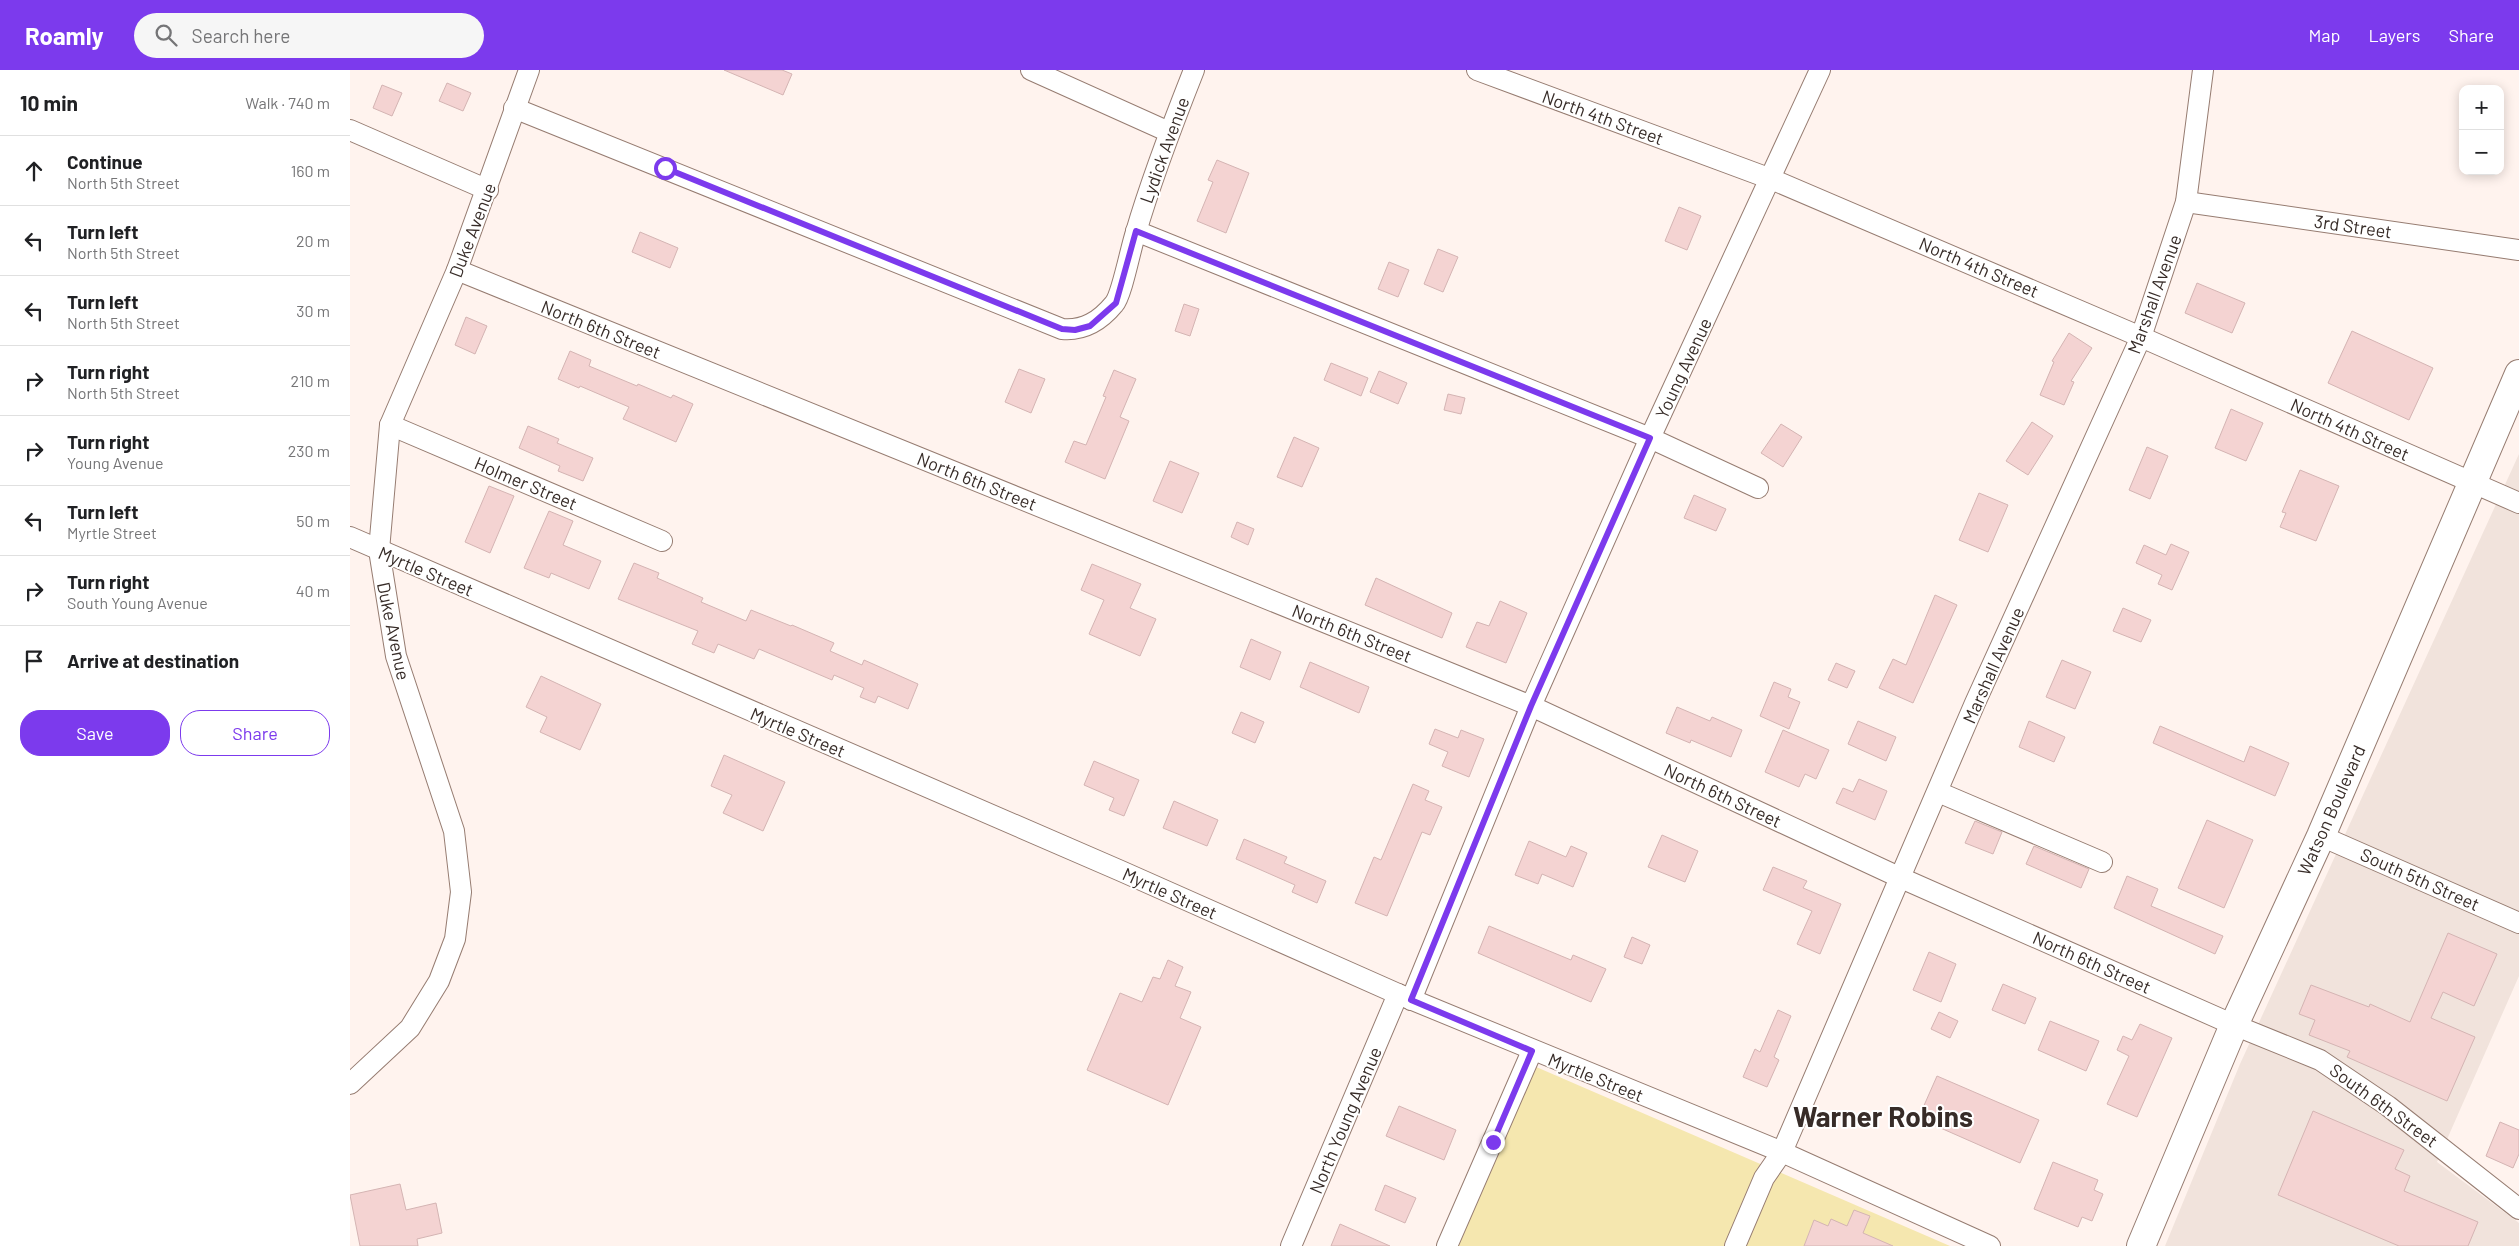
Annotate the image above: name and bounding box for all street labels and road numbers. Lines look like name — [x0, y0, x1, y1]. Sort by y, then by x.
street label: North 4th Street — [1539, 85, 1667, 149]
street label: Lydick Avenue — [1135, 94, 1193, 206]
street label: Duke Avenue — [444, 180, 500, 280]
street label: 3rd Street — [2313, 210, 2393, 242]
street label: Marshall Avenue — [2122, 231, 2186, 357]
street label: North 4th Street — [1916, 232, 2042, 302]
street label: North 6th Street — [538, 295, 664, 363]
street label: Young Avenue — [1650, 314, 1716, 422]
street label: North 4th Street — [2287, 393, 2413, 465]
street label: North 6th Street — [914, 447, 1040, 515]
street label: Holmer Street — [471, 452, 581, 514]
street label: Myrtle Street — [375, 541, 477, 601]
street label: Duke Avenue — [373, 580, 415, 682]
street label: North 6th Street — [1289, 599, 1415, 667]
street label: Marshall Avenue — [1957, 603, 2029, 727]
street label: Myrtle Street — [747, 702, 849, 762]
street label: Watson Boulevard — [2292, 741, 2370, 879]
street label: North 6th Street — [1661, 758, 1785, 832]
street label: South 5th Street — [2357, 843, 2483, 915]
street label: Myrtle Street — [1119, 862, 1221, 924]
street label: North 6th Street — [2030, 926, 2154, 998]
street label: North Young Avenue — [1304, 1043, 1386, 1197]
street label: Myrtle Street — [1545, 1048, 1647, 1106]
street label: South 6th Street — [2326, 1058, 2442, 1152]

